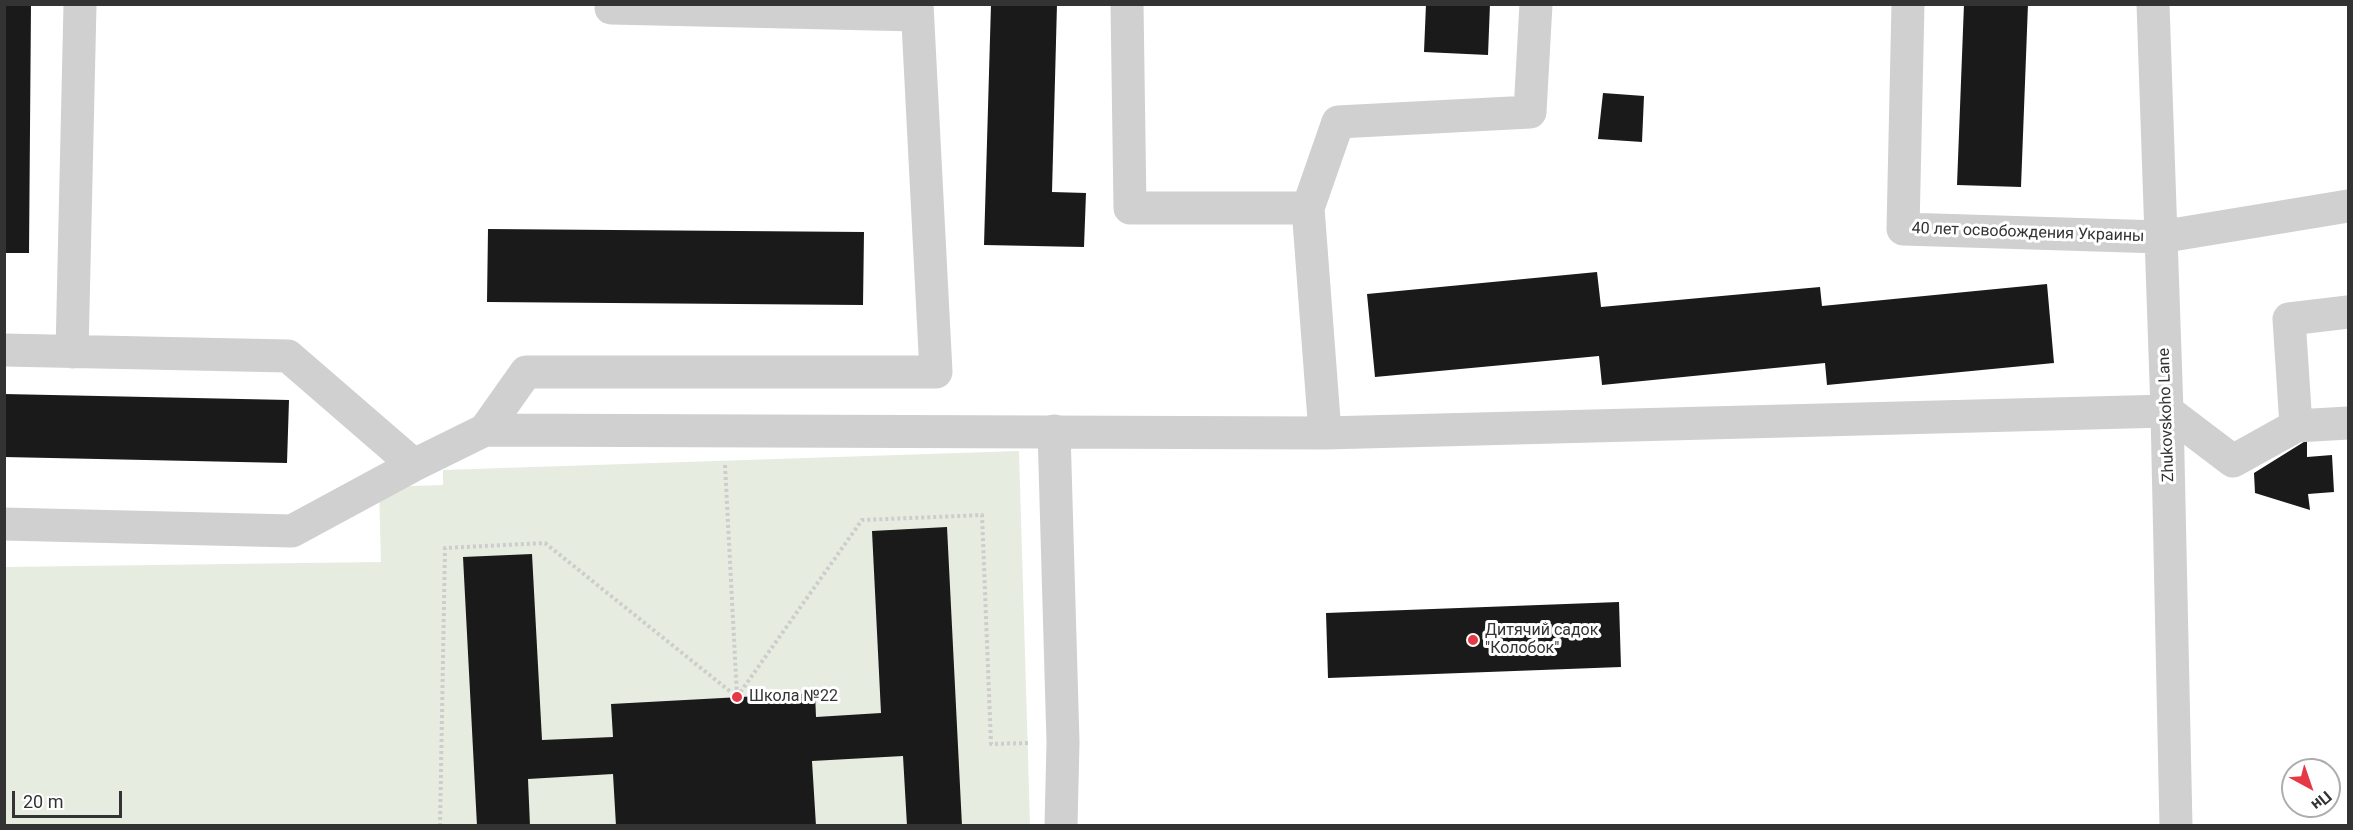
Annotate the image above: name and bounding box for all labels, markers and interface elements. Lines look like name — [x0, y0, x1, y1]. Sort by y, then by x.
street label: 40 лет освобождения Украины — [1911, 219, 2145, 247]
street label: Zhukovskoho Lane — [2155, 348, 2179, 482]
place label: Дитячий садок "Колобок" — [1485, 621, 1598, 659]
marker: Дитячий садок "Колобок" — [1466, 633, 1480, 647]
place label: Школа №22 — [749, 687, 838, 707]
marker: Школа №22 — [730, 690, 744, 704]
north arrow — [2281, 758, 2341, 818]
scale bar — [15, 779, 124, 817]
text: Пн — [2308, 787, 2336, 814]
text: 20 m — [23, 791, 63, 812]

